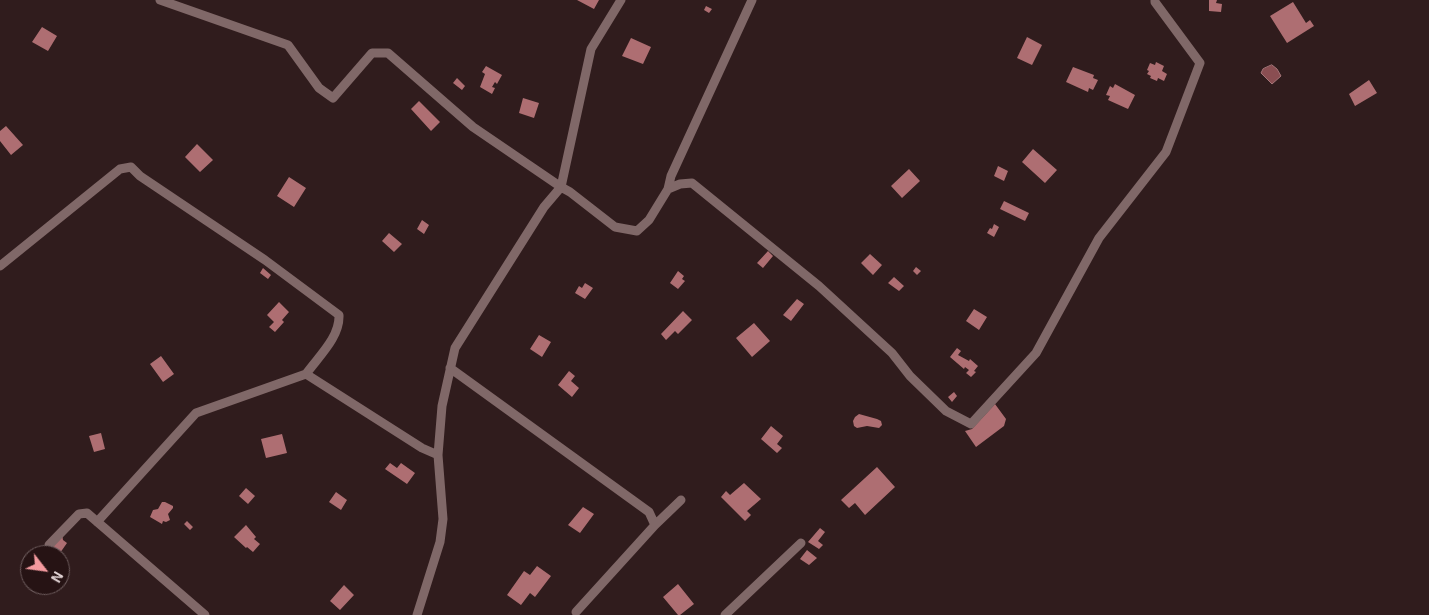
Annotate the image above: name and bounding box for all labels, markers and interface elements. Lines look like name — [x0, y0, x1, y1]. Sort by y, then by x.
north arrow — [20, 545, 70, 595]
text: N — [48, 569, 67, 586]

